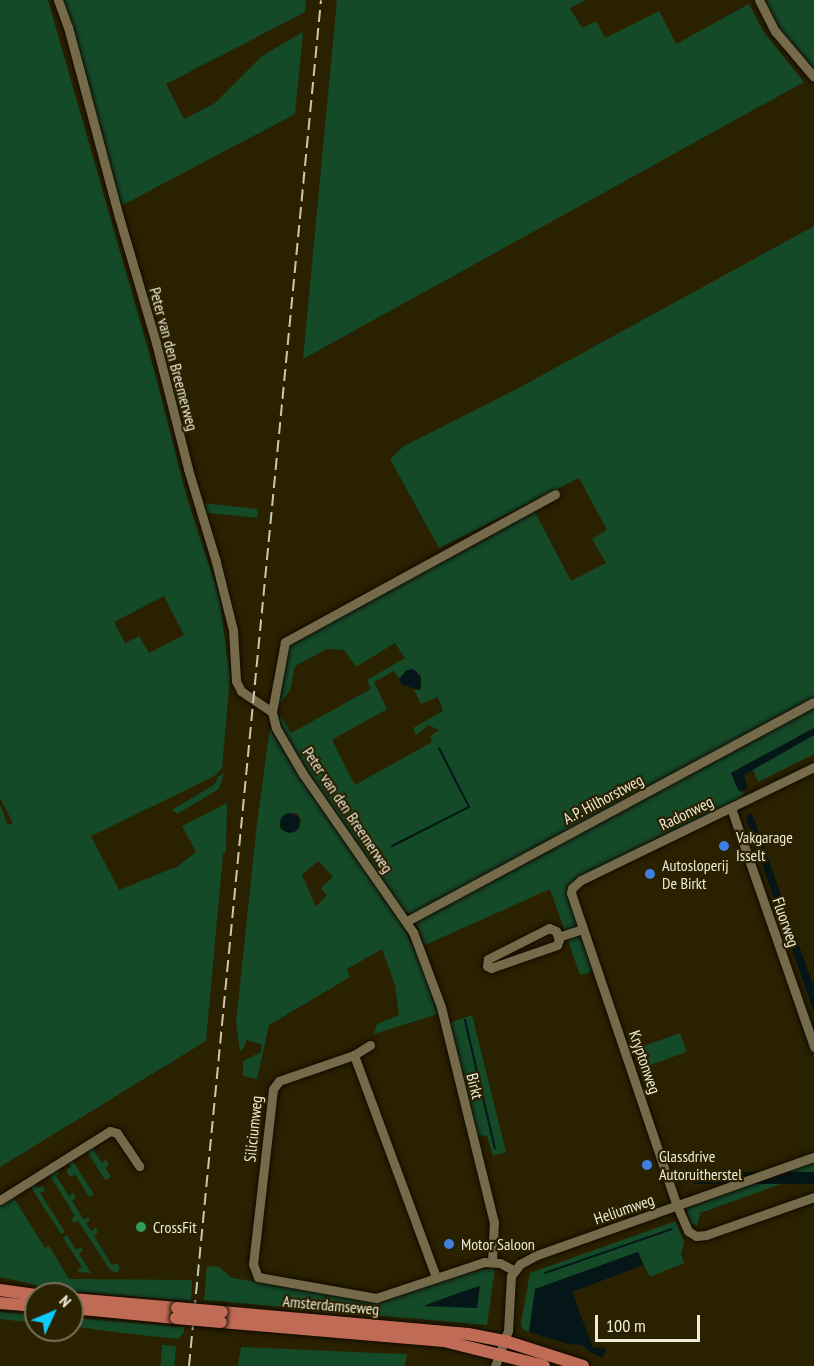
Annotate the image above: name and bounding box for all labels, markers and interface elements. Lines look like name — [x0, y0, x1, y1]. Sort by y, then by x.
street label: Peter van den Breemerweg — [146, 285, 202, 433]
street label: Peter van den Breemerweg — [299, 743, 397, 877]
street label: A.P. Hilhorstweg — [559, 770, 647, 828]
street label: Radonweg — [656, 792, 716, 834]
place label: Vakgarage Isselt — [736, 827, 793, 865]
marker: Vakgarage Isselt — [717, 839, 731, 853]
place label: Autosloperij De Birkt — [662, 855, 729, 893]
marker: Autosloperij De Birkt — [643, 867, 657, 881]
street label: Fluorweg — [769, 895, 803, 949]
street label: Kryptonweg — [625, 1028, 665, 1096]
street label: Birkt — [463, 1071, 487, 1101]
street label: Siliciumweg — [240, 1095, 266, 1163]
place label: Glassdrive Autoruitherstel — [659, 1146, 742, 1184]
marker: Glassdrive Autoruitherstel — [640, 1158, 654, 1172]
street label: Heliumweg — [591, 1190, 657, 1228]
place label: CrossFit — [153, 1217, 197, 1237]
marker: CrossFit — [134, 1220, 148, 1234]
place label: Motor Saloon — [461, 1234, 535, 1254]
marker: Motor Saloon — [442, 1237, 456, 1251]
north arrow — [24, 1282, 84, 1342]
text: N — [55, 1291, 76, 1311]
street label: Amsterdamseweg — [282, 1291, 380, 1319]
scale bar — [598, 1303, 703, 1341]
text: 100 m — [606, 1314, 646, 1337]

